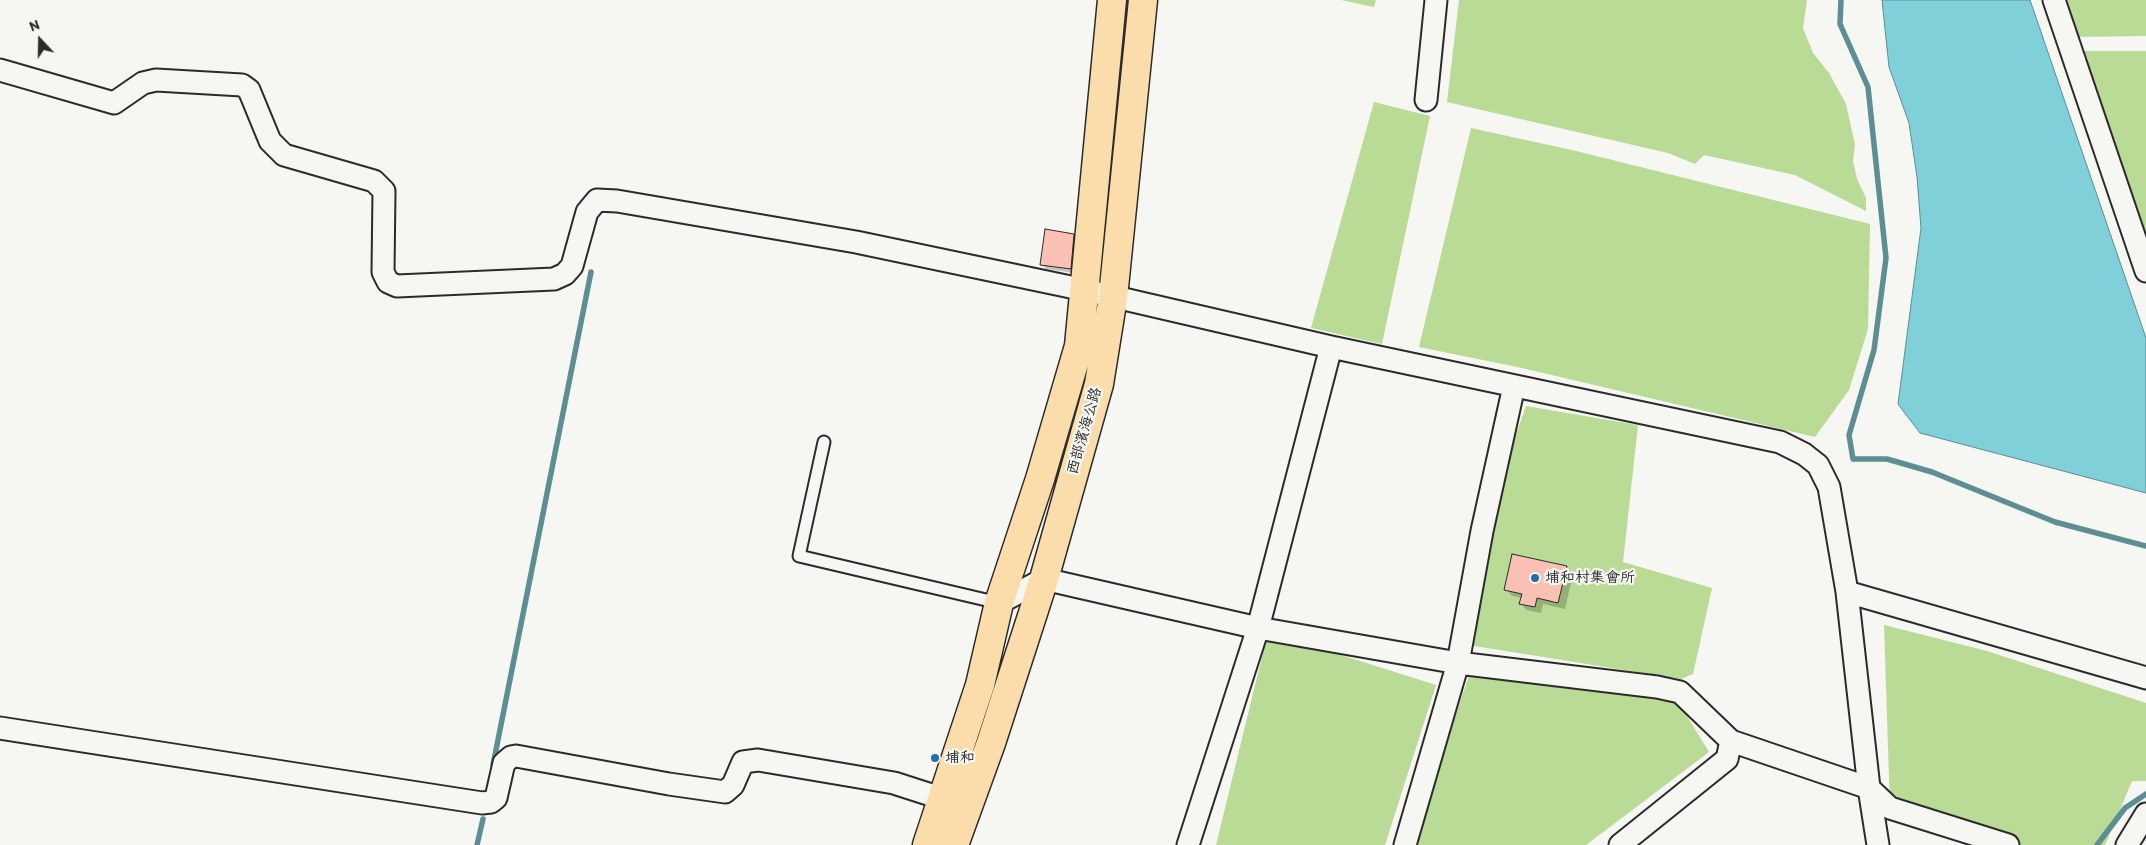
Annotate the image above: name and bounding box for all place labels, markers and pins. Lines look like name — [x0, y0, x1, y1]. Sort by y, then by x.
place label: 埔和村集會所 — [1545, 569, 1635, 587]
marker: 埔和村集會所 — [1529, 572, 1541, 584]
place label: 埔和 — [945, 749, 975, 767]
marker: 埔和 — [929, 752, 941, 764]

